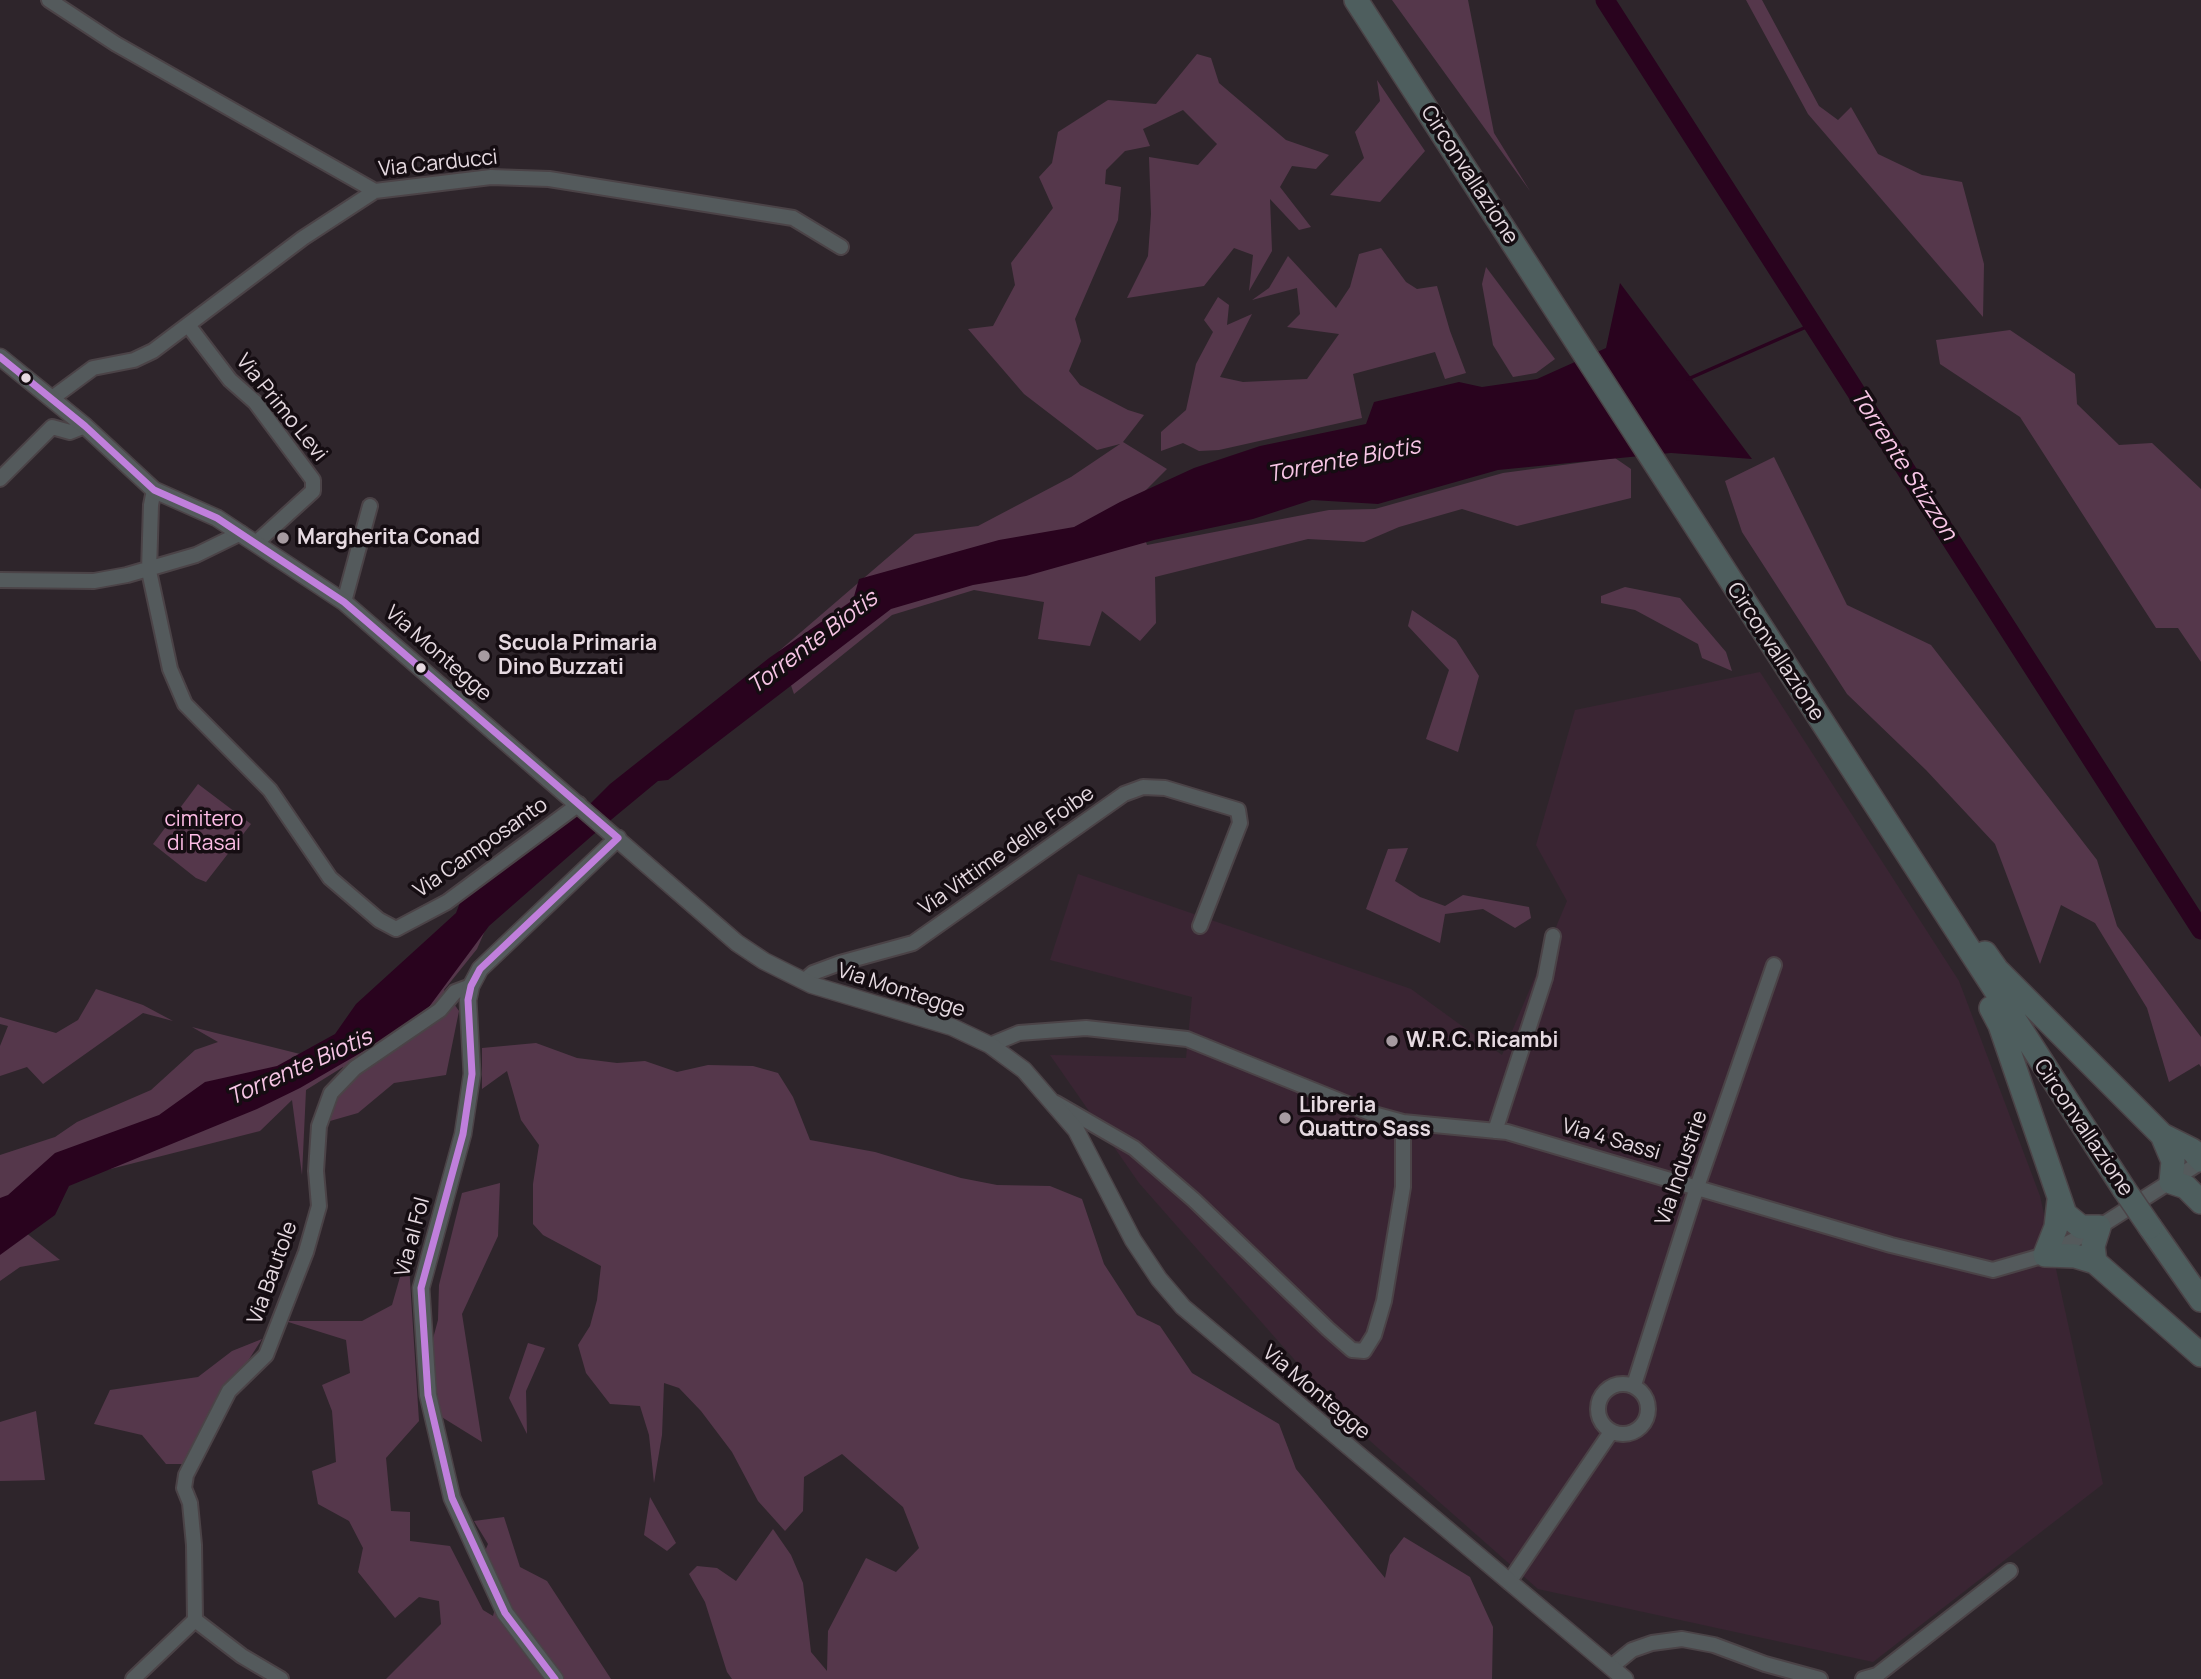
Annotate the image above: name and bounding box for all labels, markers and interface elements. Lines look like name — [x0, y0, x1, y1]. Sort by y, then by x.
street label: Circonvallazione — [1415, 101, 1523, 249]
street label: Via Carducci — [377, 145, 499, 183]
street label: Via Primo Levi — [230, 349, 332, 467]
unlabelled marker — [19, 371, 33, 385]
water label: Torrente Stizzon — [1844, 384, 1962, 546]
water label: Torrente Biotis — [1265, 433, 1423, 489]
place label: Margherita Conad — [297, 525, 480, 551]
marker: Margherita Conad — [275, 530, 291, 546]
street label: Circonvallazione — [1721, 578, 1829, 726]
water label: Torrente Biotis — [743, 585, 883, 701]
street label: Via Montegge — [380, 601, 496, 707]
place label: Scuola Primaria Dino Buzzati — [498, 631, 657, 681]
marker: Scuola Primaria Dino Buzzati — [476, 648, 492, 664]
unlabelled marker — [414, 661, 428, 675]
street label: Via Vittime delle Foibe — [915, 781, 1099, 921]
street label: Via Camposanto — [409, 792, 553, 904]
park label: cimitero di Rasai — [165, 807, 243, 857]
street label: Via Montegge — [834, 958, 968, 1024]
water label: Torrente Biotis — [224, 1024, 376, 1112]
place label: W.R.C. Ricambi — [1406, 1028, 1558, 1054]
marker: W.R.C. Ricambi — [1384, 1033, 1400, 1049]
street label: Circonvallazione — [2028, 1055, 2138, 1201]
place label: Libreria Quattro Sass — [1299, 1093, 1431, 1143]
street label: Via Industrie — [1651, 1107, 1713, 1229]
marker: Libreria Quattro Sass — [1277, 1110, 1293, 1126]
street label: Via 4 Sassi — [1559, 1114, 1663, 1166]
street label: Via al Fol — [390, 1194, 436, 1280]
street label: Via Bautole — [243, 1218, 303, 1328]
street label: Via Montegge — [1257, 1341, 1375, 1445]

